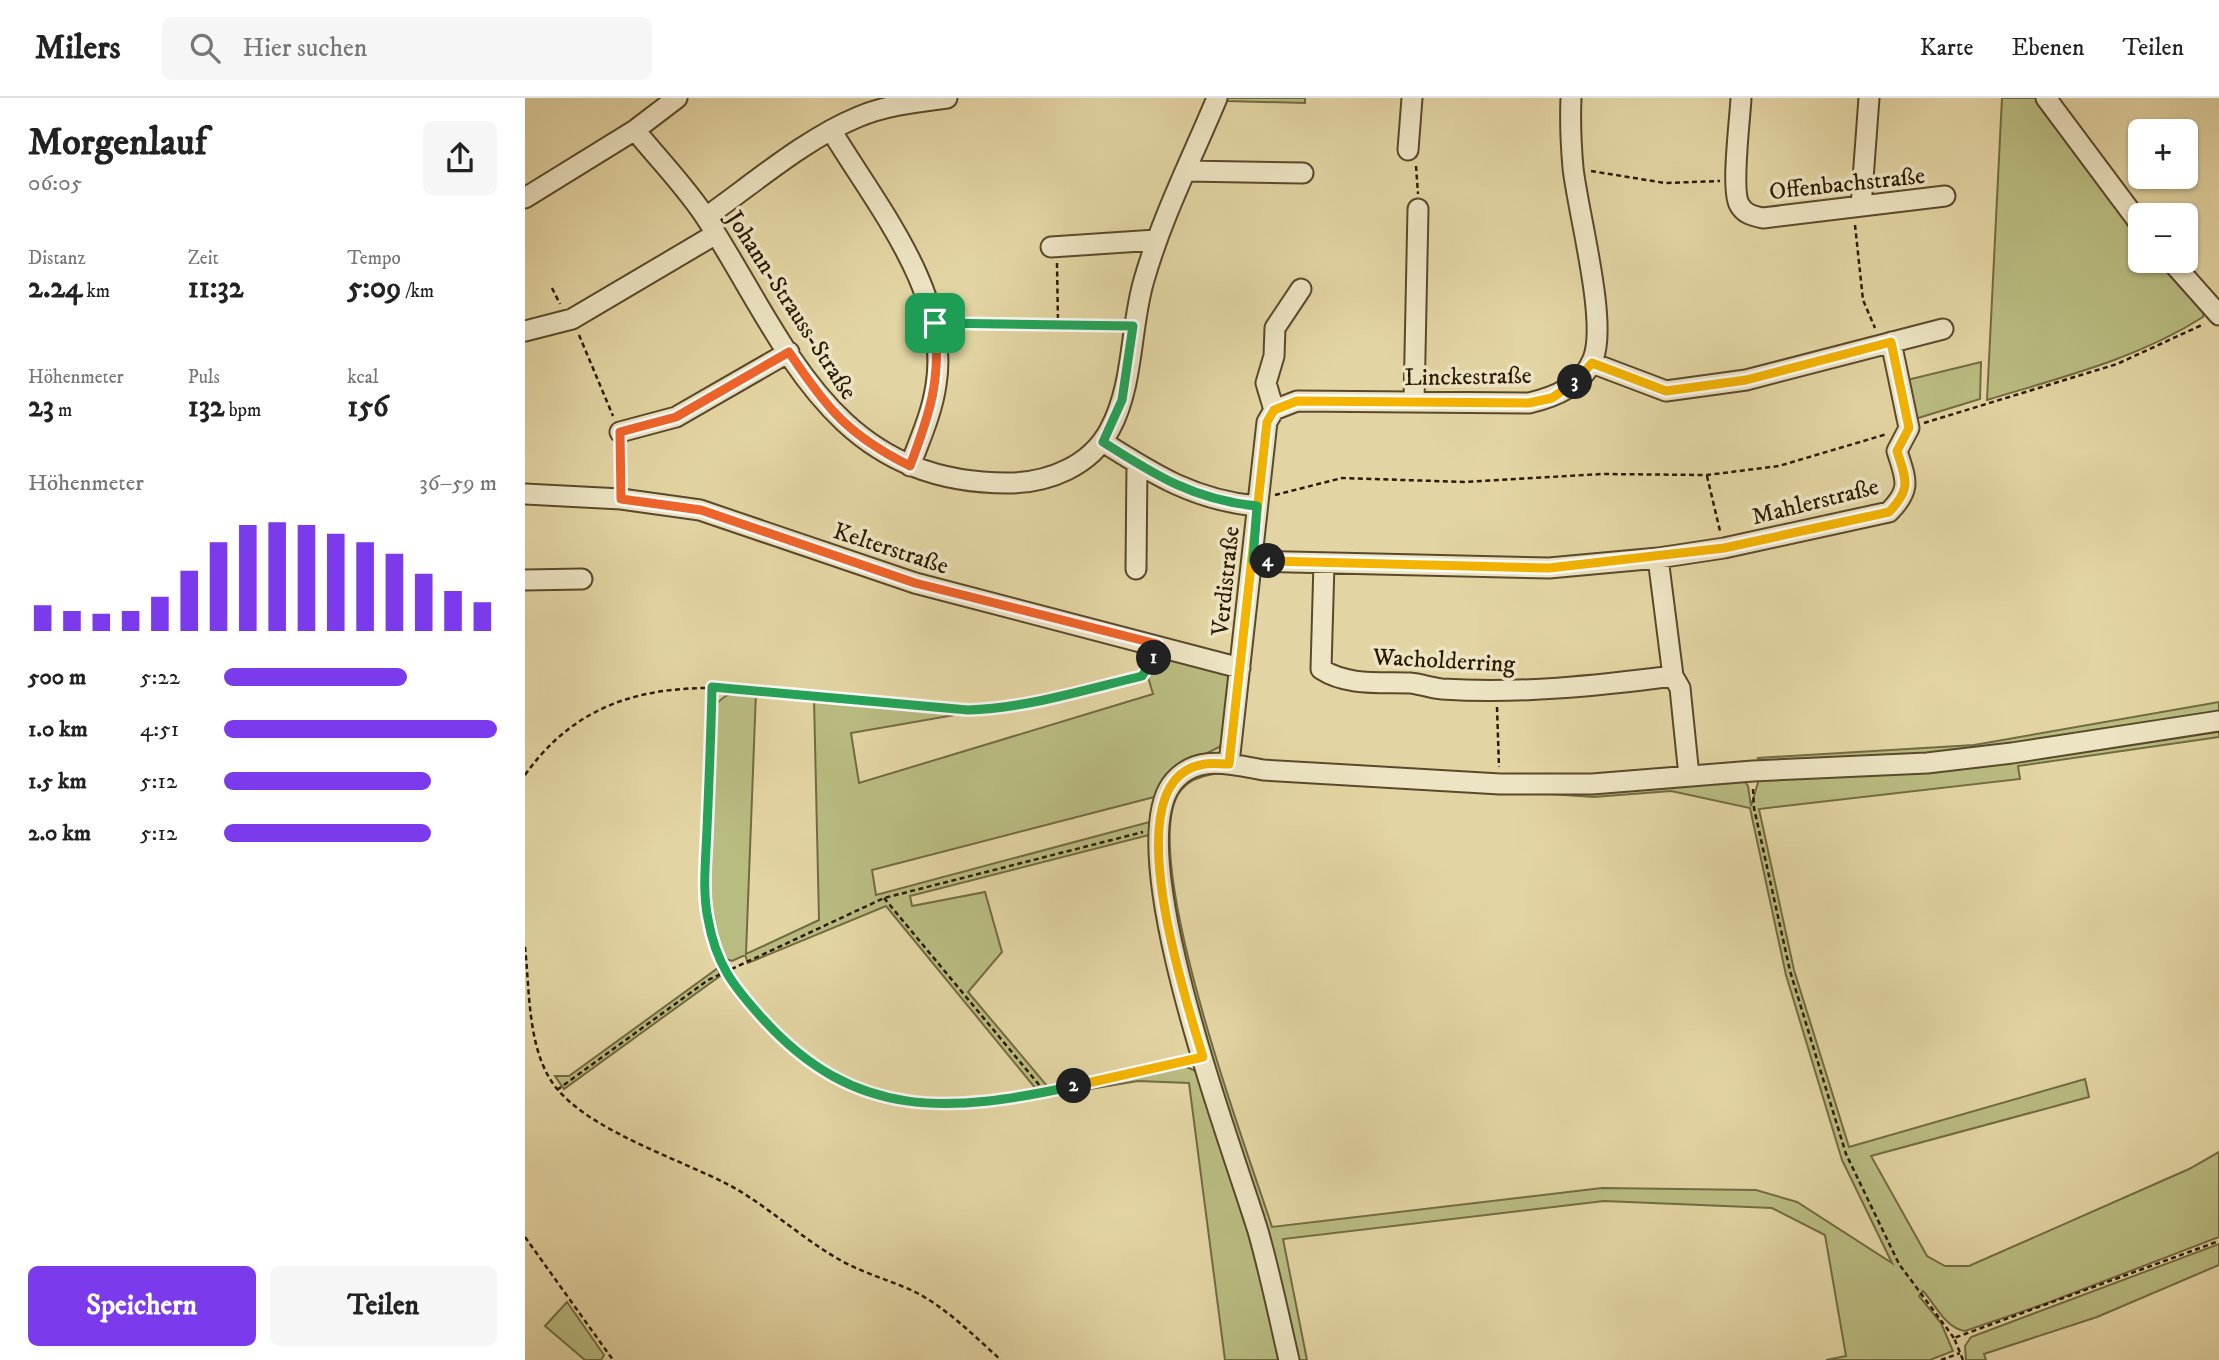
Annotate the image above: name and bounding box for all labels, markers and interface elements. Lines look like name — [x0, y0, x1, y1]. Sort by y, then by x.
search box — [162, 17, 652, 80]
text: Milers — [35, 28, 120, 69]
icon: search — [186, 29, 224, 67]
text: Hier suchen — [242, 32, 367, 65]
text: Karte — [1920, 33, 1973, 63]
text: Ebenen — [2011, 33, 2085, 63]
text: Teilen — [2123, 33, 2184, 63]
text: Morgenlauf — [28, 119, 207, 167]
map controls — [2128, 119, 2198, 273]
button: + — [2128, 119, 2198, 189]
button: share — [423, 121, 497, 195]
street label: Offenbachstraße — [1768, 161, 1927, 207]
text: 06:05 — [28, 169, 82, 198]
button: − — [2128, 203, 2198, 273]
street label: Johann-Strauss-Straße — [718, 204, 863, 406]
text: Distanz — [28, 247, 86, 270]
text: Zeit — [188, 247, 219, 270]
text: Tempo — [347, 247, 401, 270]
text: 2.24 — [28, 270, 82, 307]
text: 11:32 — [188, 270, 243, 307]
text: 5:09 — [347, 270, 401, 307]
text: km — [82, 280, 110, 303]
text: /km — [401, 280, 434, 303]
pin — [905, 293, 965, 353]
icon: arrive — [916, 304, 954, 342]
street label: Linckestraße — [1404, 361, 1532, 393]
pin: 3 — [1557, 364, 1593, 400]
text: Höhenmeter — [28, 366, 124, 389]
text: Puls — [188, 366, 220, 389]
text: kcal — [347, 366, 379, 389]
text: 3 — [1571, 370, 1578, 393]
text: 23 — [28, 389, 54, 426]
text: 132 — [188, 389, 225, 426]
text: 156 — [347, 389, 389, 426]
text: m — [54, 399, 72, 422]
text: bpm — [225, 399, 261, 422]
text: Höhenmeter — [28, 469, 144, 498]
text: 36–59 m — [419, 469, 497, 498]
street label: Mahlerstraße — [1749, 472, 1882, 532]
street label: Kelterstraße — [829, 516, 952, 582]
street label: Verdistraße — [1205, 525, 1247, 638]
pin: 4 — [1251, 544, 1285, 578]
text: 4 — [1262, 549, 1273, 572]
pin: 1 — [1137, 640, 1171, 676]
street label: Wacholderring — [1371, 642, 1516, 680]
text: 1 — [1150, 646, 1157, 669]
text: 500 m — [28, 663, 86, 692]
text: 5:22 — [140, 663, 180, 692]
text: 1.0 km — [28, 715, 88, 744]
text: 4:51 — [140, 715, 179, 744]
text: 1.5 km — [28, 767, 87, 796]
text: 5:12 — [140, 767, 177, 796]
text: 2.0 km — [28, 819, 91, 848]
text: 5:12 — [140, 819, 177, 848]
pin: 2 — [1057, 1068, 1091, 1104]
text: 2 — [1069, 1074, 1078, 1097]
button: Speichern — [28, 1266, 256, 1346]
button: Teilen — [270, 1266, 497, 1346]

